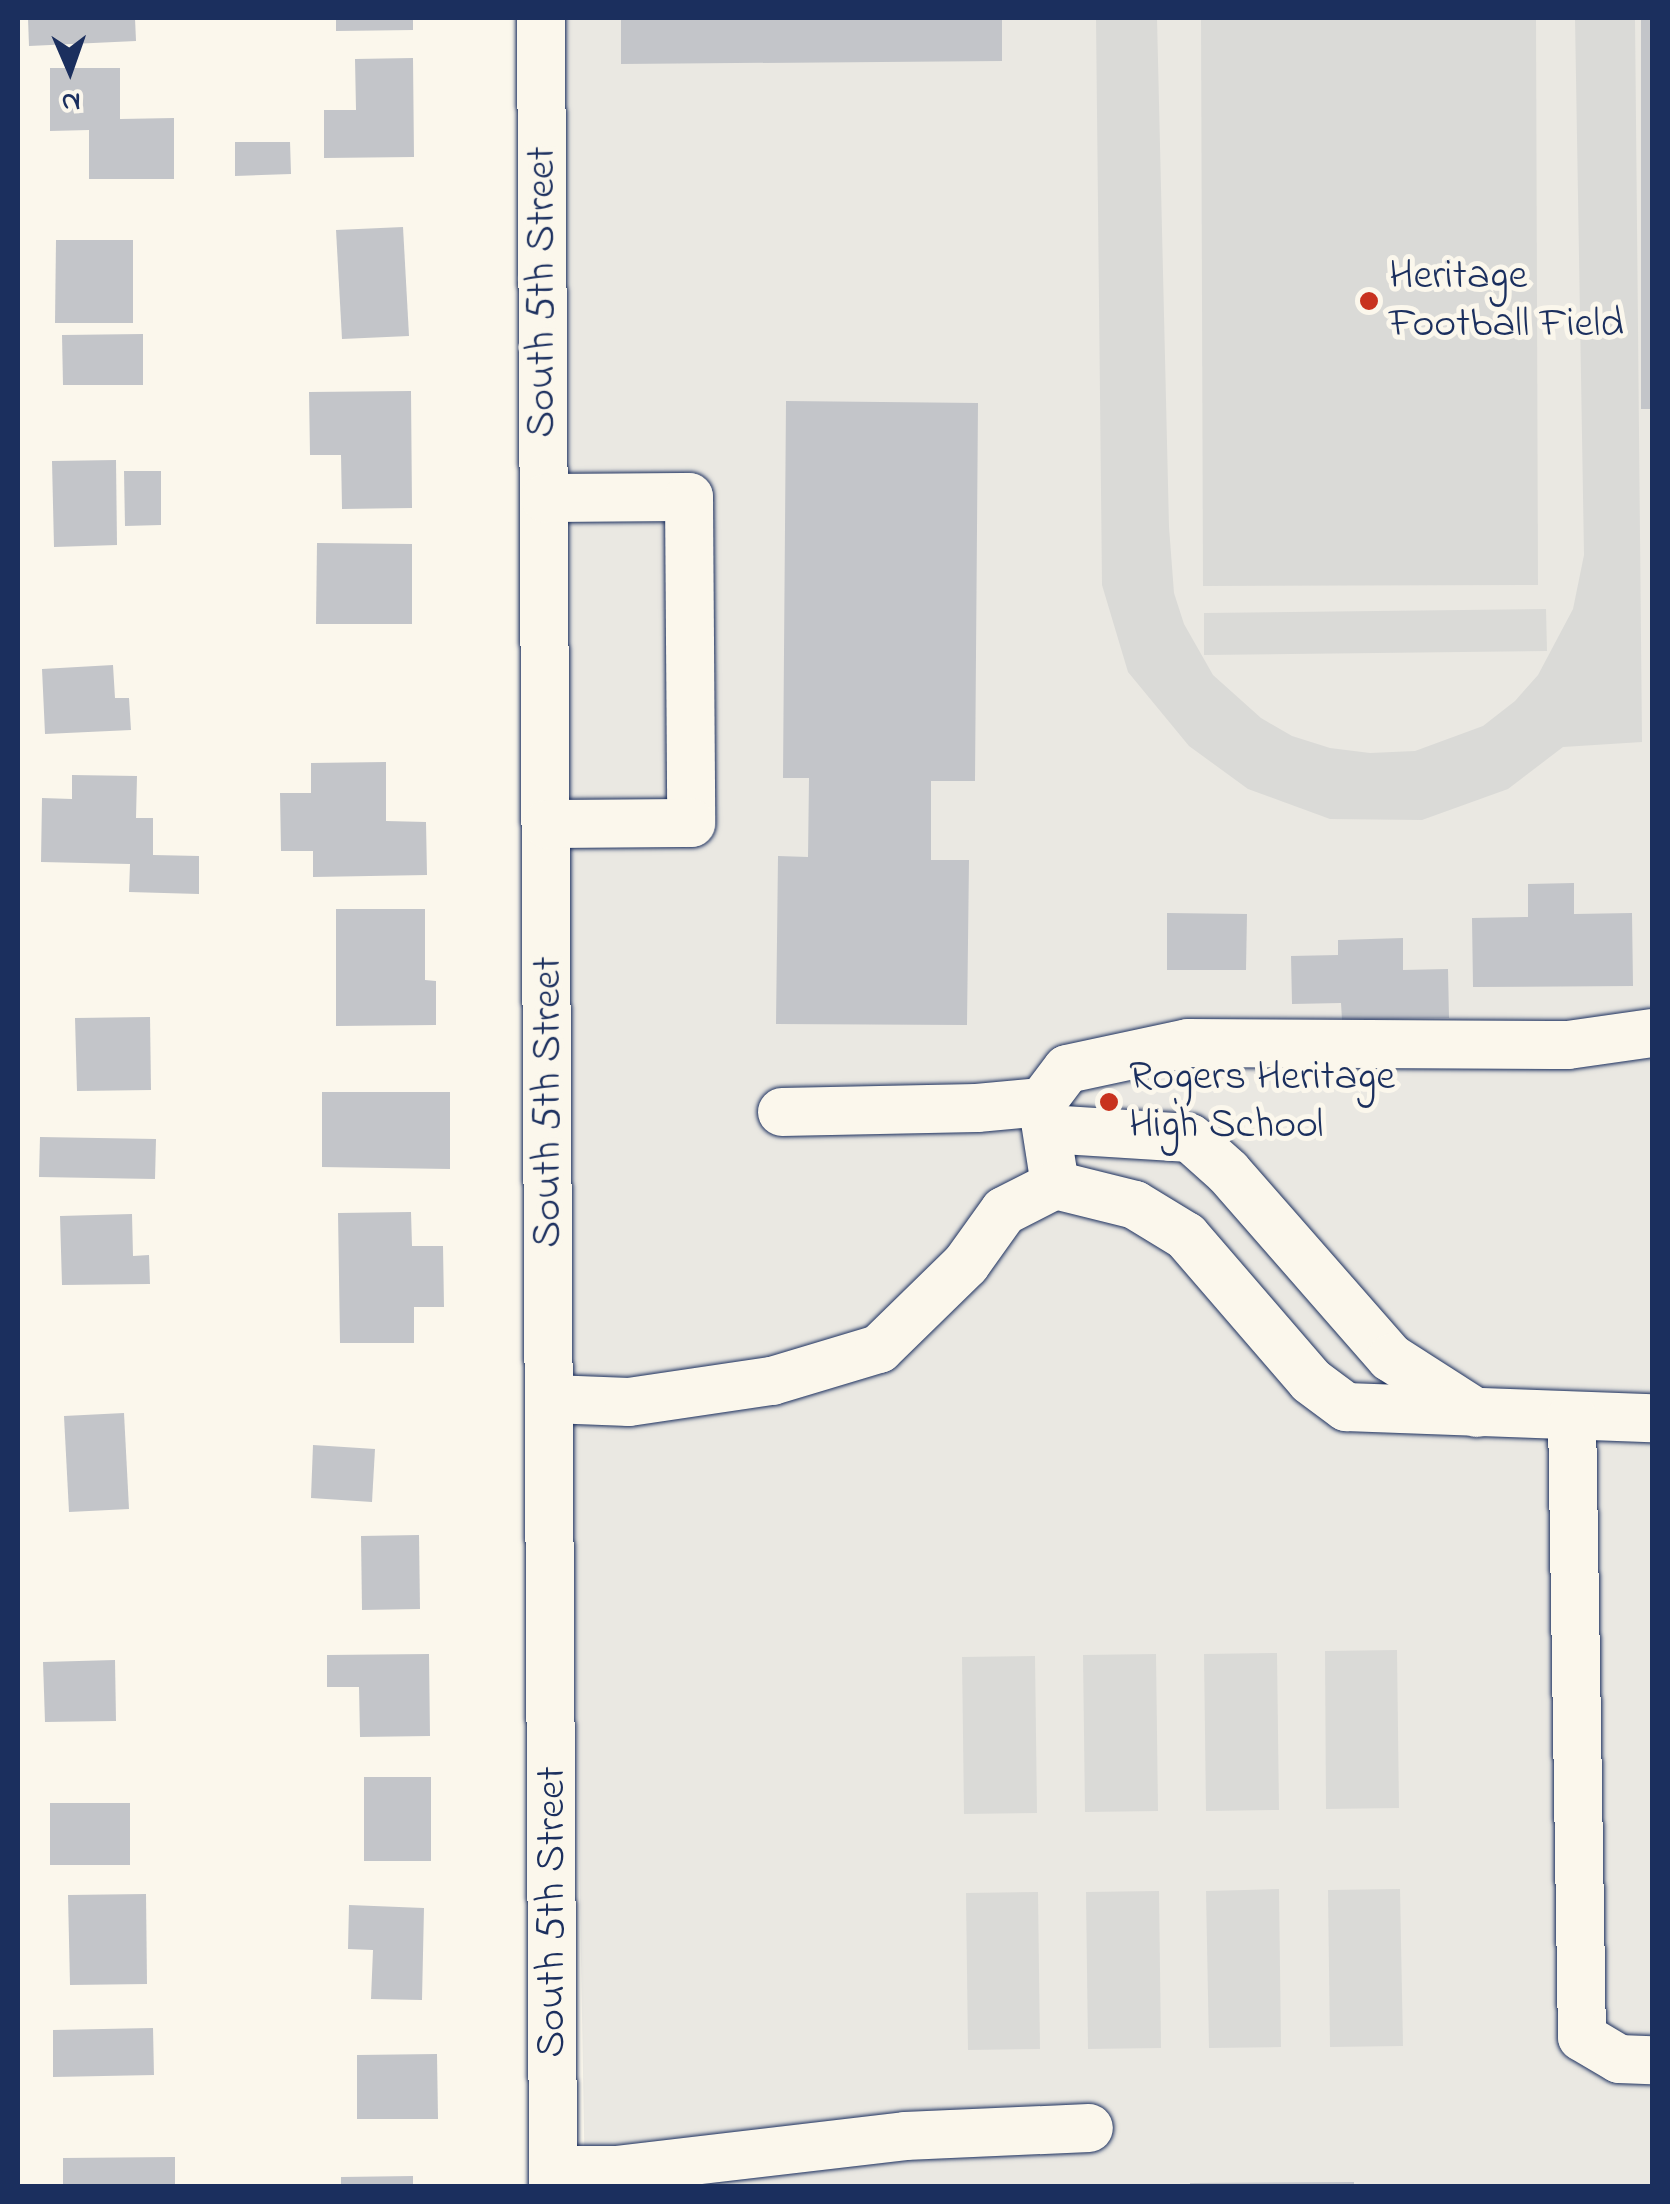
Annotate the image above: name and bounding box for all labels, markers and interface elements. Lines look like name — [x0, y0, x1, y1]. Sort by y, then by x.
north arrow — [20, 20, 120, 120]
text: N — [61, 80, 81, 121]
street label: South 5th Street — [518, 146, 568, 438]
place label: Heritage Football Field — [1389, 252, 1624, 350]
marker: Heritage Football Field — [1358, 290, 1380, 312]
street label: South 5th Street — [524, 956, 574, 1248]
place label: Rogers Heritage High School — [1129, 1053, 1395, 1152]
marker: Rogers Heritage High School — [1098, 1091, 1120, 1113]
street label: South 5th Street — [528, 1766, 578, 2058]

